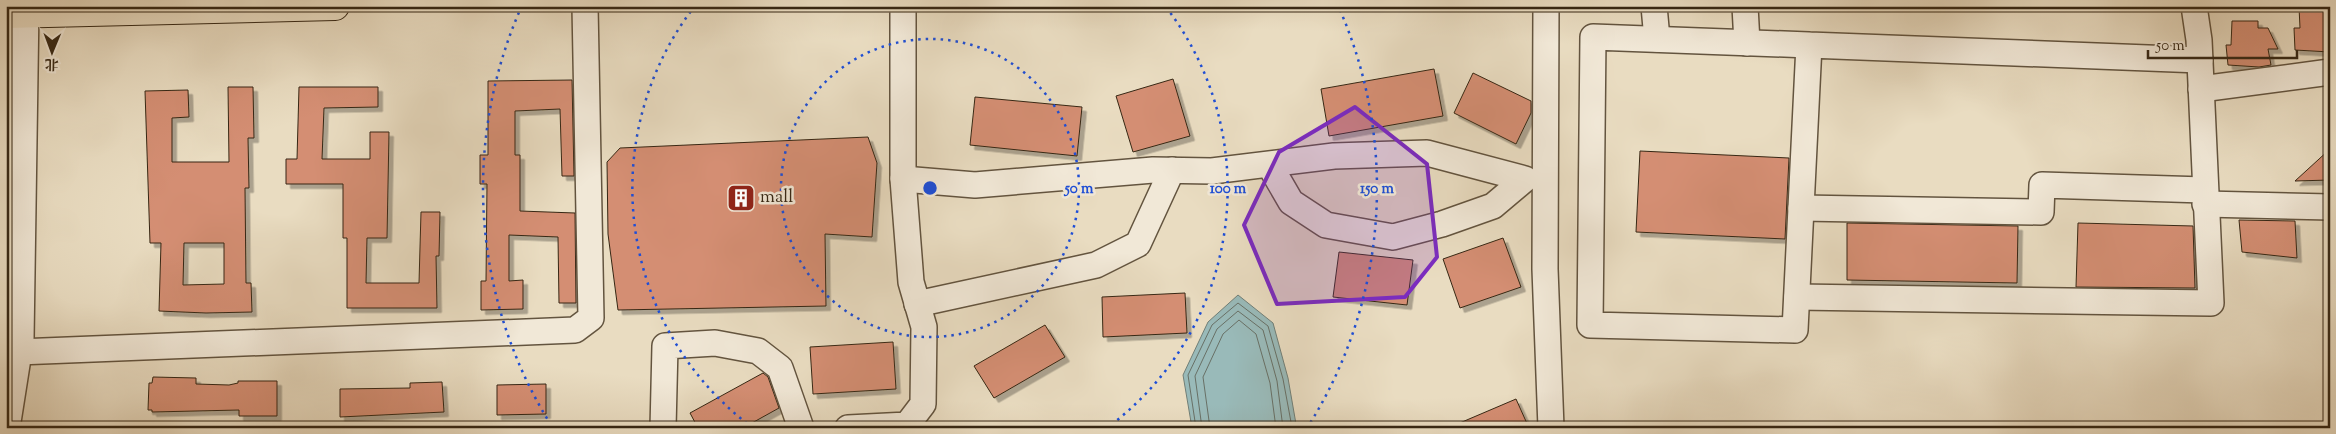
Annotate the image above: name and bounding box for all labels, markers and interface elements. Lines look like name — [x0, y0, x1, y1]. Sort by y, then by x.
north arrow — [28, 28, 78, 78]
scale bar — [2148, 28, 2297, 60]
text: 50 m — [2155, 36, 2185, 57]
text: 北 — [45, 53, 59, 73]
centre of rings — [921, 179, 939, 197]
text: 50 m — [1064, 179, 1094, 200]
text: 100 m — [1210, 179, 1247, 200]
text: 150 m — [1360, 179, 1394, 200]
building icon: mall — [726, 183, 756, 213]
place label: mall — [760, 185, 793, 211]

